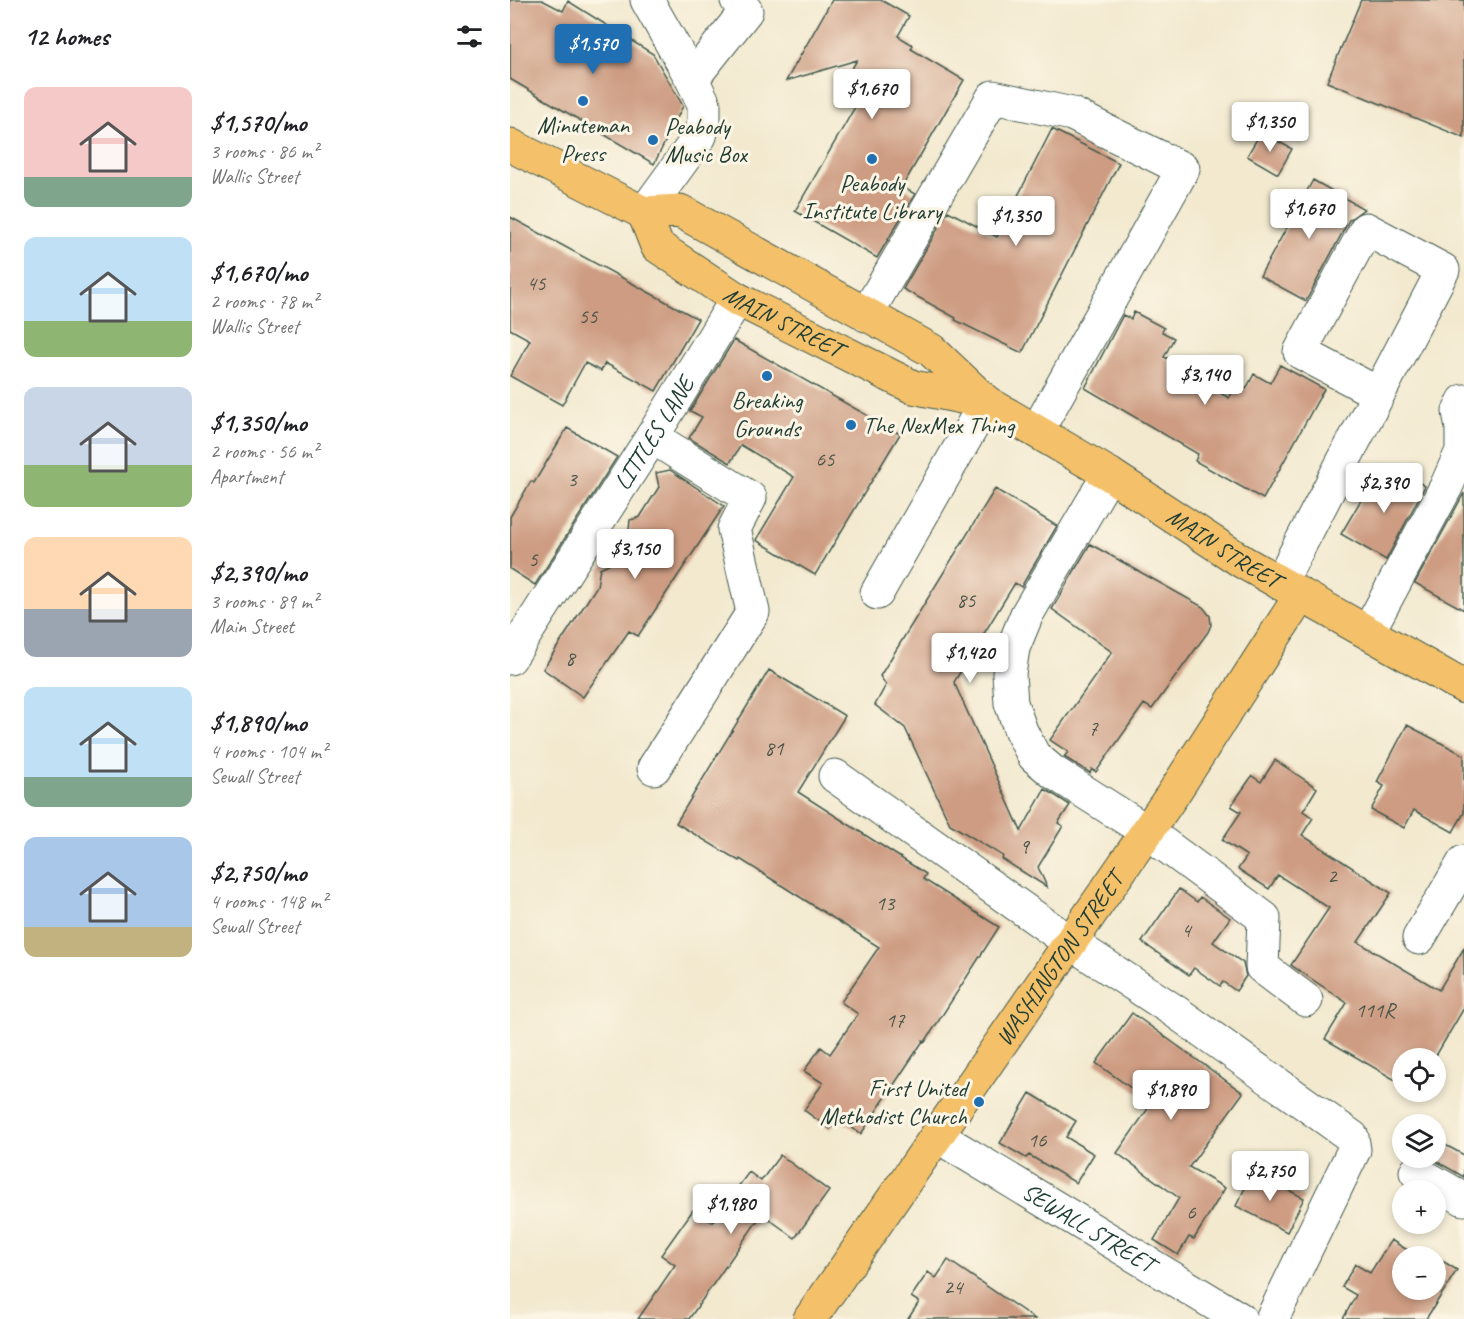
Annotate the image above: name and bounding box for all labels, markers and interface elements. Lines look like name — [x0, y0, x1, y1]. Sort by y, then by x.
text: 12 homes — [24, 20, 109, 53]
icon: filters — [453, 20, 486, 53]
pin: $1,570 — [544, 24, 642, 75]
text: $1,570 — [569, 31, 617, 56]
pin: $1,670 — [823, 69, 921, 120]
text: $1,670 — [847, 76, 897, 101]
marker: Minuteman Press — [576, 94, 590, 108]
pin: $1,350 — [1221, 102, 1319, 153]
text: $1,570/mo — [210, 106, 306, 139]
text: $1,350 — [1246, 109, 1294, 134]
place label: Minuteman Press — [537, 110, 630, 168]
icon: home — [72, 111, 144, 183]
place label: Peabody Music Box — [665, 111, 749, 169]
marker: Peabody Music Box — [646, 133, 660, 147]
text: 3 rooms · 86 m² — [210, 139, 318, 164]
marker: Peabody Institute Library — [865, 152, 879, 166]
text: Wallis Street — [210, 164, 299, 189]
place label: Peabody Institute Library — [802, 168, 944, 226]
pin: $1,670 — [1260, 189, 1358, 240]
pin: $1,350 — [967, 196, 1065, 247]
text: $1,670 — [1284, 196, 1334, 221]
text: $1,350 — [992, 203, 1040, 228]
text: $1,670/mo — [210, 256, 307, 289]
icon: home — [72, 261, 144, 333]
house number: 45 — [527, 270, 547, 296]
street label: MAIN STREET — [718, 279, 853, 367]
text: 2 rooms · 78 m² — [210, 289, 318, 314]
house number: 55 — [579, 303, 599, 329]
text: Wallis Street — [210, 314, 299, 339]
pin: $3,140 — [1156, 355, 1254, 406]
text: $3,140 — [1181, 362, 1229, 387]
street label: LITTLES LANE — [607, 368, 702, 495]
marker: Breaking Grounds — [760, 369, 774, 383]
place label: Breaking Grounds — [731, 385, 804, 443]
text: $1,350/mo — [210, 406, 307, 439]
place label: The NexMex Thing — [863, 410, 1016, 440]
icon: home — [72, 411, 144, 483]
marker: The NexMex Thing — [844, 418, 858, 432]
text: 2 rooms · 56 m² — [210, 439, 318, 464]
house number: 65 — [816, 446, 836, 472]
pin: $2,390 — [1335, 463, 1433, 514]
text: Apartment — [210, 464, 283, 489]
house number: 3 — [567, 466, 578, 492]
text: $2,390 — [1360, 470, 1408, 495]
street label: MAIN STREET — [1161, 501, 1291, 598]
pin: $3,150 — [586, 529, 684, 580]
text: $3,150 — [611, 536, 659, 561]
house number: 5 — [528, 546, 539, 572]
text: $2,390/mo — [210, 556, 307, 589]
icon: home — [72, 561, 144, 633]
house number: 85 — [957, 587, 977, 613]
text: 3 rooms · 89 m² — [210, 589, 318, 614]
text: Main Street — [210, 614, 294, 639]
pin: $1,420 — [921, 633, 1019, 684]
text: $1,420 — [946, 640, 994, 665]
house number: 8 — [565, 645, 577, 671]
text: $1,890/mo — [210, 706, 307, 739]
icon: home — [72, 711, 144, 783]
house number: 7 — [1088, 715, 1099, 741]
house number: 81 — [765, 735, 785, 761]
text: 4 rooms · 104 m² — [210, 739, 327, 764]
text: Sewall Street — [210, 764, 299, 789]
house number: 9 — [1019, 833, 1030, 859]
text: $2,750/mo — [210, 856, 306, 889]
icon: home — [72, 861, 144, 933]
street label: WASHINGTON STREET — [989, 861, 1133, 1051]
house number: 2 — [1327, 863, 1338, 889]
text: 4 rooms · 148 m² — [210, 889, 327, 914]
house number: 13 — [876, 890, 896, 916]
text: Sewall Street — [210, 914, 299, 939]
house number: 4 — [1181, 917, 1193, 943]
house number: 111R — [1355, 997, 1398, 1023]
house number: 17 — [886, 1007, 906, 1033]
map controls — [1392, 1048, 1446, 1300]
button: locate — [1392, 1048, 1446, 1102]
pin: $1,890 — [1122, 1070, 1220, 1121]
place label: First United Methodist Church — [820, 1073, 971, 1131]
text: $1,890 — [1147, 1077, 1195, 1102]
marker: First United Methodist Church — [972, 1095, 986, 1109]
button: layers — [1392, 1114, 1446, 1168]
house number: 16 — [1028, 1127, 1047, 1153]
pin: $2,750 — [1221, 1151, 1319, 1202]
text: $2,750 — [1246, 1158, 1294, 1183]
street label: SEWALL STREET — [1017, 1176, 1165, 1282]
button: + — [1392, 1180, 1446, 1234]
pin: $1,980 — [682, 1184, 780, 1235]
text: $1,980 — [707, 1191, 755, 1216]
house number: 6 — [1186, 1199, 1196, 1225]
button: − — [1392, 1246, 1446, 1300]
house number: 24 — [944, 1274, 965, 1300]

